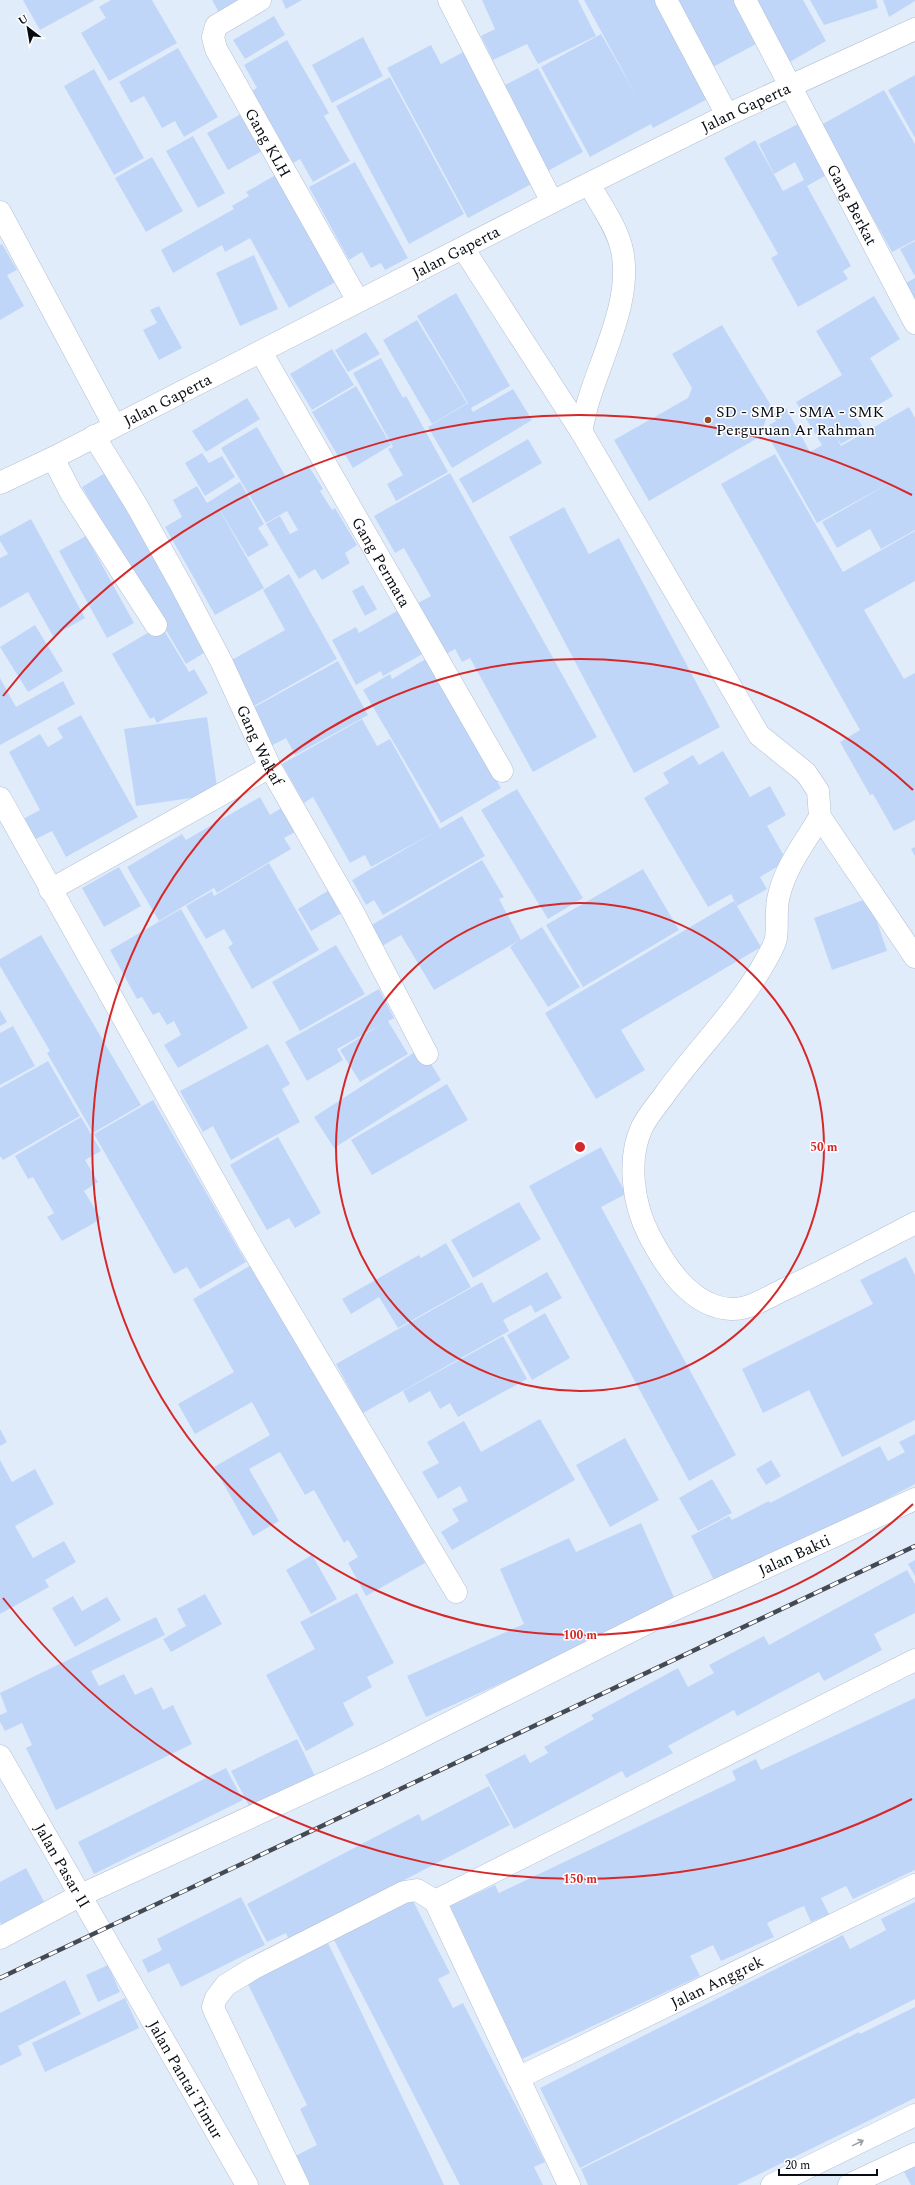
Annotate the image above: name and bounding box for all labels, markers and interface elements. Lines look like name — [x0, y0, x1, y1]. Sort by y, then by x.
north arrow — [8, 8, 48, 48]
text: U — [15, 10, 31, 30]
street label: Jalan Gaperta — [697, 77, 795, 139]
street label: Gang KLH — [238, 104, 297, 182]
street label: Gang Berkat — [820, 160, 883, 250]
street label: Jalan Gaperta — [408, 220, 504, 285]
street label: Jalan Gaperta — [119, 368, 216, 433]
place label: SD - SMP - SMA - SMK Perguruan Ar Rahman — [716, 400, 885, 442]
marker: SD - SMP - SMA - SMK Perguruan Ar Rahman — [703, 415, 713, 425]
street label: Gang Permata — [345, 512, 416, 612]
street label: Gang Wakaf — [230, 701, 290, 792]
text: 50 m — [810, 1138, 838, 1157]
centre of rings — [573, 1140, 587, 1154]
street label: Jalan Bakti — [754, 1528, 834, 1582]
text: 100 m — [563, 1626, 597, 1645]
street label: Jalan Pasar II — [28, 1819, 96, 1913]
text: 150 m — [563, 1870, 597, 1889]
street label: Jalan Anggrek — [667, 1949, 768, 2015]
street label: Jalan Pantai Timur — [141, 2016, 229, 2144]
one-way arrow — [851, 2139, 863, 2146]
scale bar — [779, 2151, 877, 2177]
text: 20 m — [785, 2156, 810, 2175]

